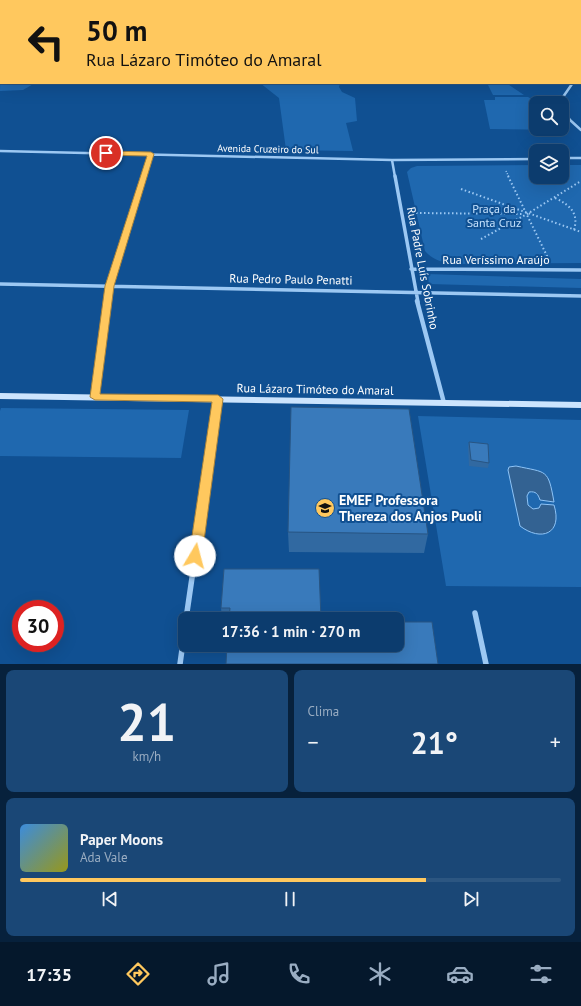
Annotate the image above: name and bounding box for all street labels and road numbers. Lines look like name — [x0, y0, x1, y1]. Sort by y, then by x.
street label: Avenida Cruzeiro do Sul — [217, 142, 319, 156]
street label: Rua Padre Luís Sobrinho — [404, 205, 442, 331]
street label: Rua Veríssimo Araújo — [442, 252, 550, 267]
street label: Rua Pedro Paulo Penatti — [229, 270, 353, 288]
street label: Rua Lázaro Timóteo do Amaral — [236, 380, 394, 398]

